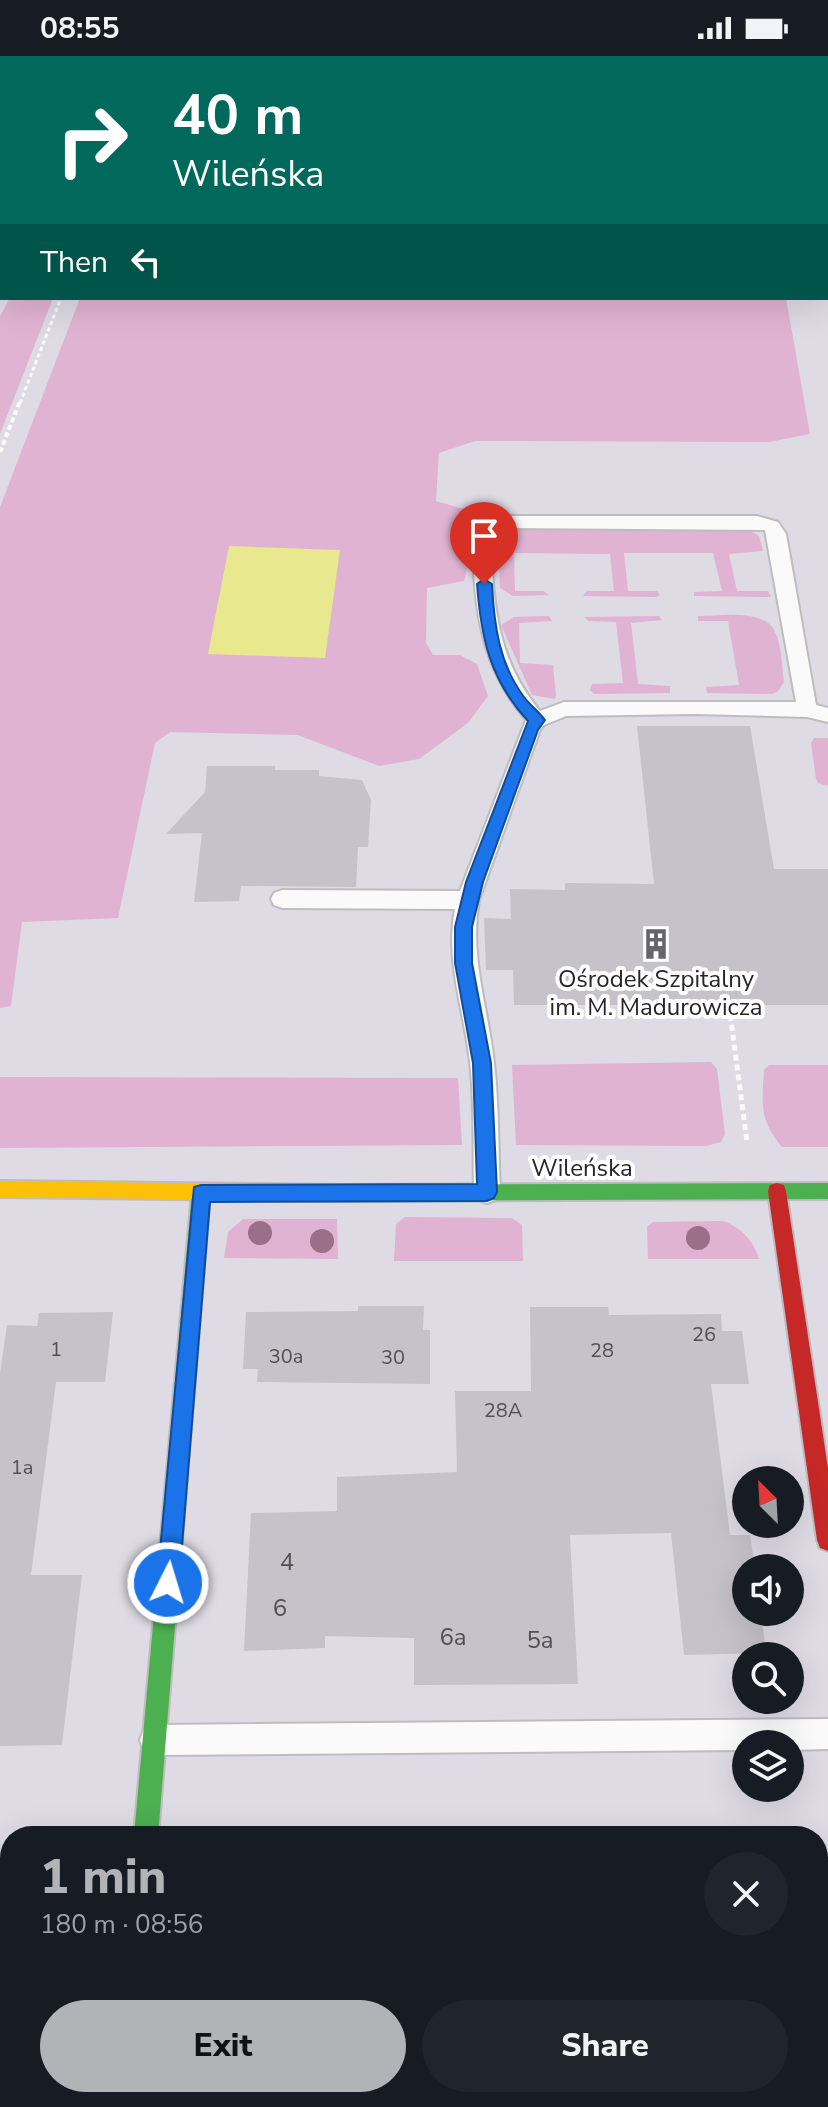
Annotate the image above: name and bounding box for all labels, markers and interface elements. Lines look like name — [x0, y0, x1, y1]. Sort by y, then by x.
text: 08:55 — [40, 8, 119, 49]
text: 40 m — [172, 77, 303, 154]
icon: right — [40, 88, 144, 192]
text: Wileńska — [172, 150, 324, 199]
icon: left — [124, 240, 168, 284]
text: Then — [40, 242, 108, 283]
pin — [450, 502, 518, 584]
icon: arrive — [462, 514, 506, 558]
building icon: Ośrodek Szpitalny im. M. Madurowicza — [639, 927, 673, 961]
place label: Ośrodek Szpitalny im. M. Madurowicza — [550, 963, 762, 1023]
street label: Wileńska — [531, 1152, 633, 1184]
house number: 26 — [692, 1321, 716, 1348]
house number: 1 — [50, 1336, 62, 1363]
house number: 28 — [590, 1337, 614, 1364]
house number: 30a — [269, 1343, 303, 1370]
house number: 30 — [381, 1344, 405, 1371]
house number: 28A — [484, 1397, 523, 1424]
house number: 1a — [11, 1454, 33, 1481]
north arrow — [732, 1466, 804, 1538]
map controls — [732, 1466, 804, 1802]
position arrow — [126, 1541, 210, 1625]
house number: 4 — [280, 1546, 294, 1578]
button: sound — [732, 1554, 804, 1626]
house number: 6 — [273, 1592, 287, 1624]
house number: 6a — [439, 1621, 467, 1653]
house number: 5a — [526, 1624, 554, 1656]
button: search — [732, 1642, 804, 1714]
button: layers — [732, 1730, 804, 1802]
text: 1 min — [40, 1844, 166, 1910]
button: close — [704, 1852, 788, 1936]
text: 180 m · 08:56 — [40, 1907, 203, 1942]
button: Exit — [40, 2000, 406, 2092]
button: Share — [422, 2000, 788, 2092]

